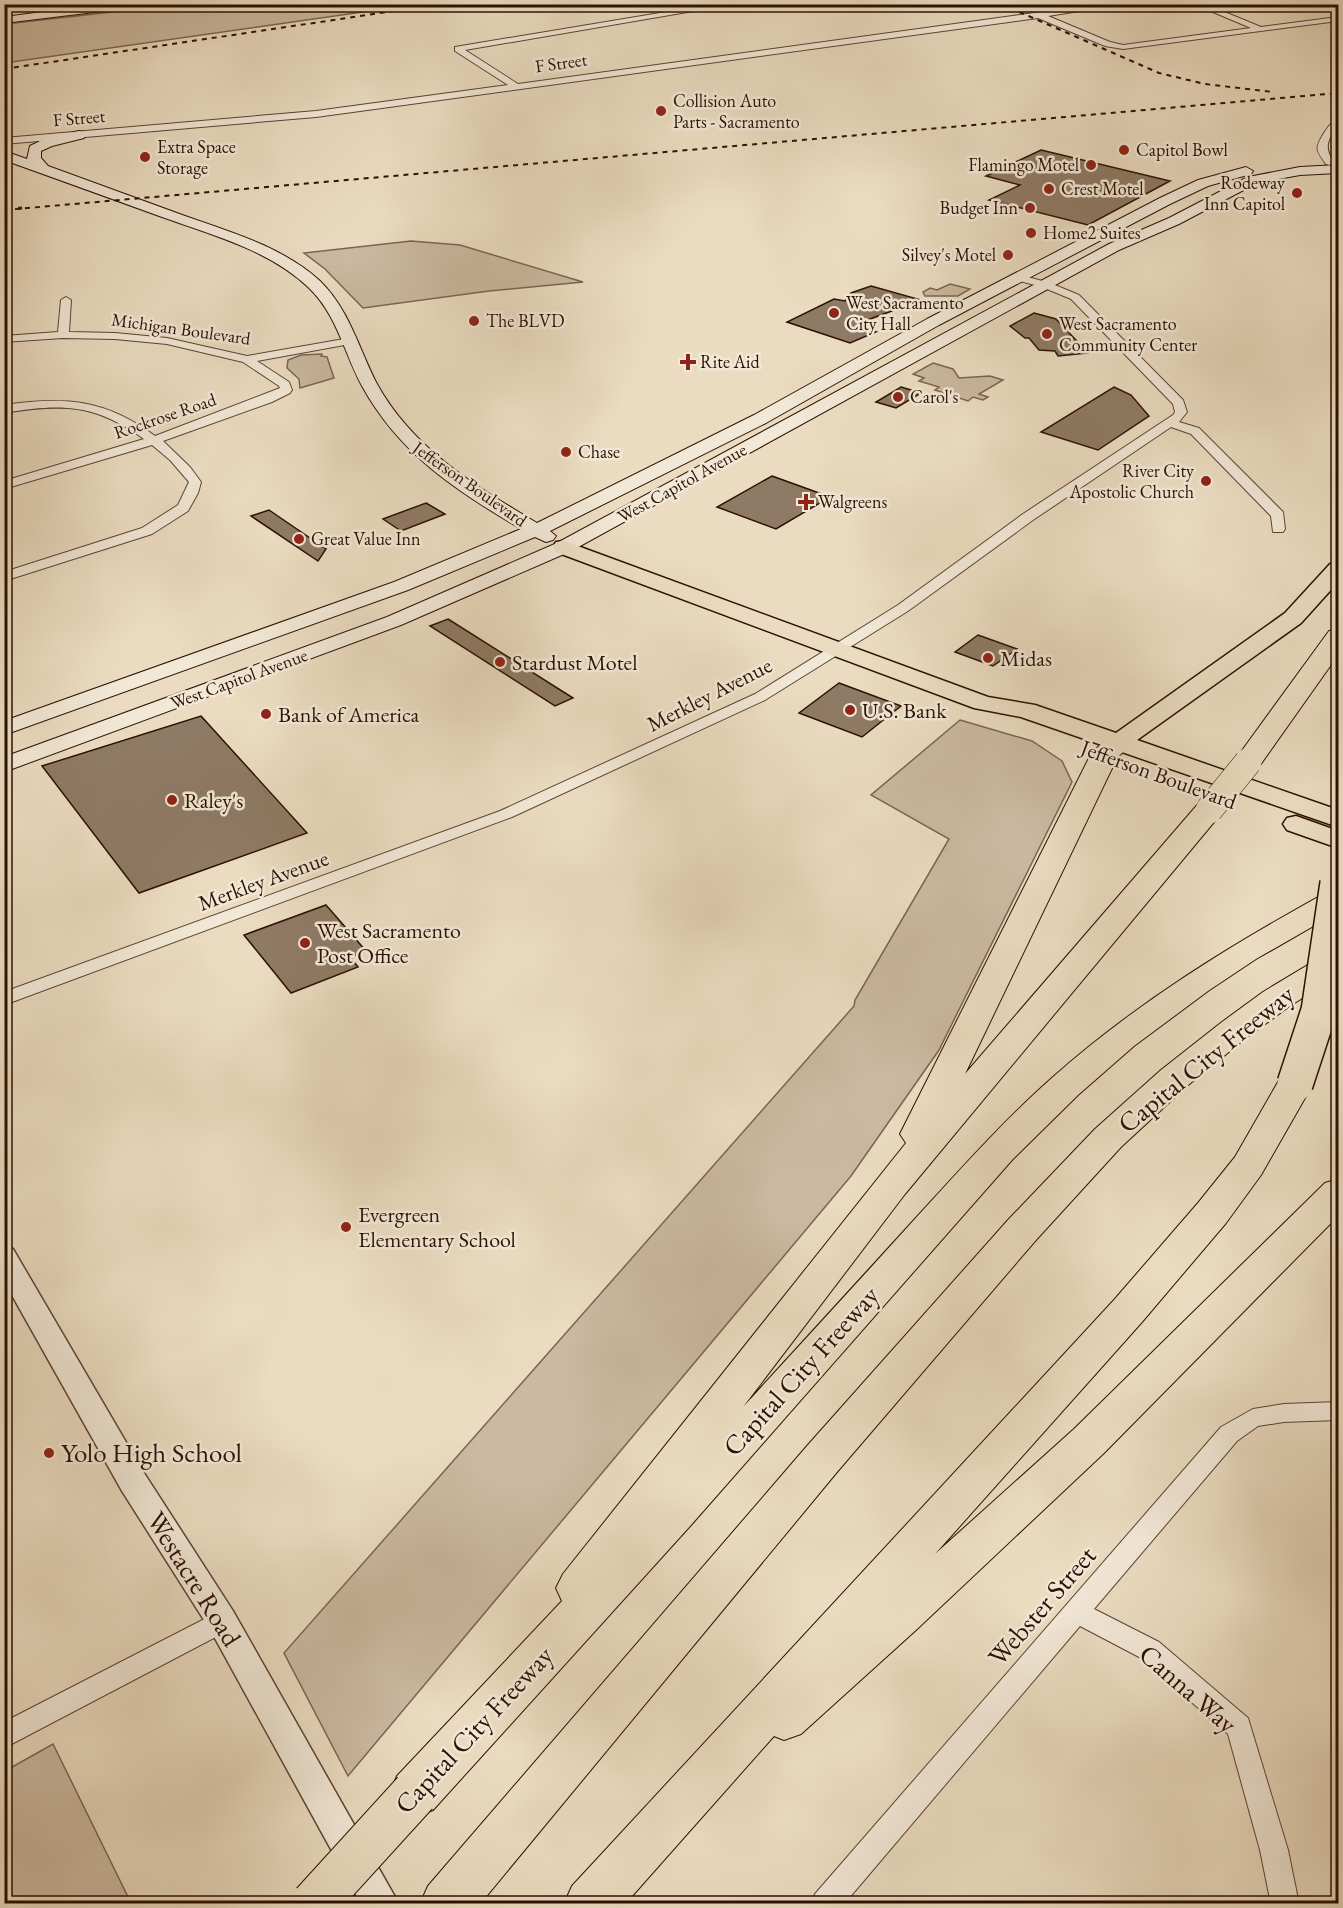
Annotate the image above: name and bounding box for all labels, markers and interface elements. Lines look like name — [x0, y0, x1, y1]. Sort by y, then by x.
street label: F Street — [533, 47, 589, 78]
place label: Collision Auto Parts - Sacramento — [673, 89, 800, 133]
street label: F Street — [52, 104, 106, 131]
marker: Collision Auto Parts - Sacramento — [654, 104, 668, 118]
place label: Extra Space Storage — [157, 135, 236, 179]
place label: Capitol Bowl — [1136, 138, 1228, 161]
marker: Capitol Bowl — [1117, 143, 1131, 157]
marker: Extra Space Storage — [138, 150, 152, 164]
place label: Flamingo Motel — [968, 153, 1079, 176]
marker: Flamingo Motel — [1084, 158, 1098, 172]
place label: Rodeway Inn Capitol — [1204, 171, 1285, 215]
place label: Crest Motel — [1061, 177, 1144, 200]
marker: Crest Motel — [1042, 182, 1056, 196]
marker: Rodeway Inn Capitol — [1290, 186, 1304, 200]
place label: Budget Inn — [940, 196, 1018, 219]
marker: Budget Inn — [1023, 201, 1037, 215]
place label: Home2 Suites — [1043, 221, 1141, 244]
marker: Home2 Suites — [1024, 226, 1038, 240]
place label: Silvey's Motel — [902, 243, 996, 266]
marker: Silvey's Motel — [1001, 248, 1015, 262]
place label: West Sacramento City Hall — [846, 291, 964, 335]
marker: West Sacramento City Hall — [827, 306, 841, 320]
street label: Michigan Boulevard — [110, 307, 253, 350]
place label: The BLVD — [486, 309, 565, 332]
place label: West Sacramento Community Center — [1059, 312, 1197, 356]
marker: The BLVD — [467, 314, 481, 328]
marker: West Sacramento Community Center — [1040, 327, 1054, 341]
place label: Rite Aid — [700, 350, 760, 373]
marker: Rite Aid — [681, 355, 695, 369]
place label: Carol's — [910, 385, 959, 408]
street label: Rockrose Road — [111, 387, 220, 444]
marker: Carol's — [891, 390, 905, 404]
street label: Jefferson Boulevard — [407, 435, 533, 532]
street label: West Capitol Avenue — [613, 438, 750, 528]
place label: Chase — [578, 440, 620, 463]
marker: Chase — [559, 445, 573, 459]
place label: River City Apostolic Church — [1068, 459, 1194, 503]
marker: River City Apostolic Church — [1199, 474, 1213, 488]
place label: Walgreens — [818, 490, 887, 513]
marker: Walgreens — [799, 495, 813, 509]
place label: Great Value Inn — [311, 527, 421, 550]
marker: Great Value Inn — [292, 532, 306, 546]
street label: West Capitol Avenue — [167, 643, 311, 714]
place label: Midas — [1000, 644, 1052, 673]
place label: Stardust Motel — [512, 648, 637, 677]
street label: Merkley Avenue — [642, 650, 777, 738]
marker: Midas — [981, 651, 995, 665]
marker: Stardust Motel — [493, 655, 507, 669]
place label: U.S. Bank — [862, 696, 947, 725]
place label: Bank of America — [278, 700, 420, 729]
marker: U.S. Bank — [843, 703, 857, 717]
marker: Bank of America — [259, 707, 273, 721]
street label: Jefferson Boulevard — [1075, 732, 1242, 816]
place label: Raley's — [184, 786, 243, 815]
marker: Raley's — [165, 793, 179, 807]
street label: Merkley Avenue — [194, 843, 333, 917]
place label: West Sacramento Post Office — [317, 916, 461, 970]
marker: West Sacramento Post Office — [298, 936, 312, 950]
street label: Capital City Freeway — [1110, 977, 1301, 1141]
place label: Evergreen Elementary School — [358, 1200, 516, 1254]
marker: Evergreen Elementary School — [339, 1220, 353, 1234]
street label: Capital City Freeway — [715, 1278, 886, 1463]
place label: Yolo High School — [61, 1435, 242, 1470]
marker: Yolo High School — [42, 1446, 56, 1460]
street label: Westacre Road — [139, 1505, 250, 1653]
street label: Webster Street — [980, 1538, 1104, 1673]
street label: Canna Way — [1132, 1636, 1245, 1741]
street label: Capital City Freeway — [387, 1638, 561, 1821]

